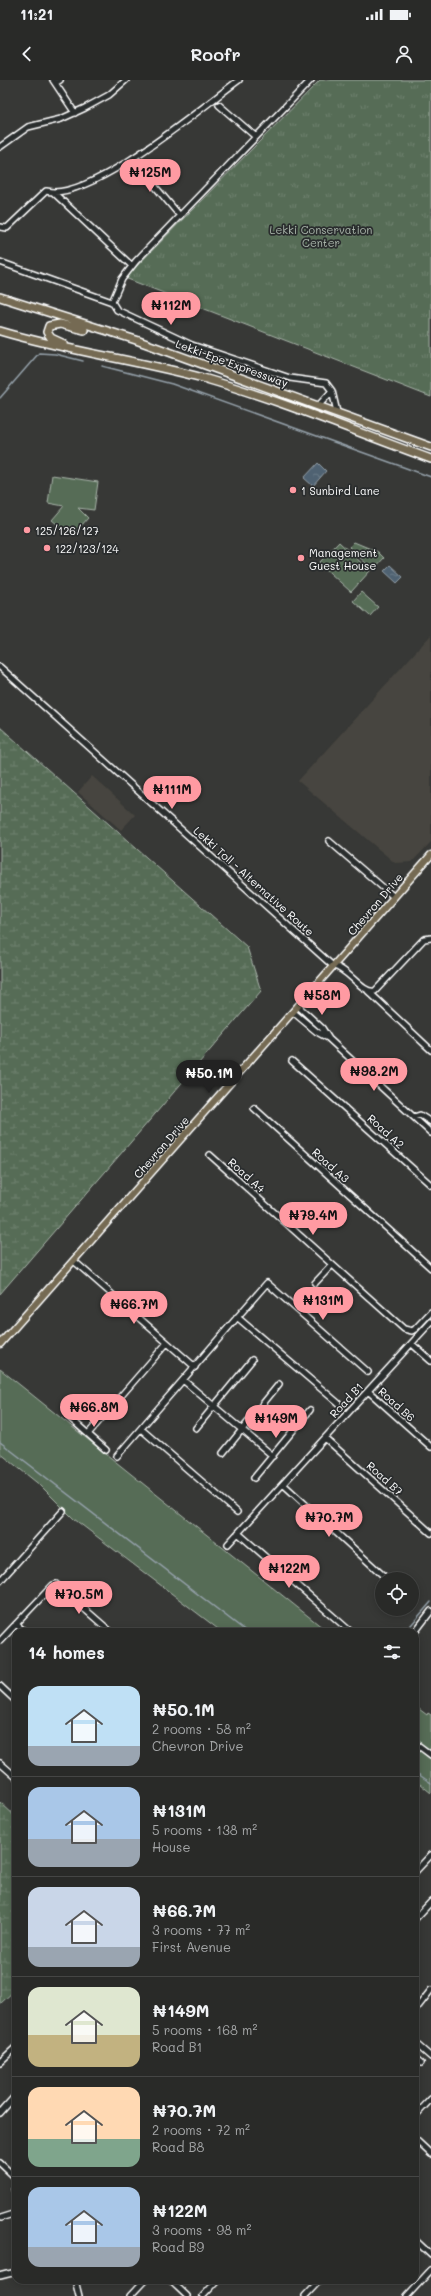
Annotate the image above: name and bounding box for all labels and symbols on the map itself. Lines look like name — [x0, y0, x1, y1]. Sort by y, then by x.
pin: ₦125M — [122, 159, 178, 193]
park label: Lekki Conservation Center — [270, 222, 372, 250]
pin: ₦112M — [143, 292, 199, 326]
street label: Lekki-Epe Expressway — [174, 336, 291, 390]
place label: 1 Sunbird Lane — [301, 483, 380, 498]
marker: 1 Sunbird Lane — [288, 485, 298, 495]
place label: 125/126/127 — [35, 523, 99, 538]
marker: 125/126/127 — [22, 525, 32, 535]
place label: 122/123/124 — [55, 541, 119, 556]
marker: 122/123/124 — [42, 543, 52, 553]
place label: Management Guest House — [309, 545, 377, 573]
marker: Management Guest House — [296, 553, 306, 563]
pin: ₦111M — [144, 776, 200, 810]
street label: Lekki Toll - Alternative Route — [191, 823, 318, 939]
street label: Chevron Drive — [344, 870, 406, 938]
pin: ₦58M — [298, 982, 346, 1016]
pin: ₦98.2M — [341, 1058, 407, 1092]
pin: ₦50.1M — [176, 1060, 242, 1094]
street label: Road A2 — [364, 1110, 408, 1152]
street label: Chevron Drive — [130, 1113, 192, 1181]
street label: Road A3 — [309, 1144, 353, 1186]
street label: Road A4 — [225, 1154, 269, 1196]
pin: ₦79.4M — [280, 1202, 346, 1236]
pin: ₦131M — [295, 1287, 351, 1321]
pin: ₦66.7M — [101, 1291, 167, 1325]
street label: Road B1 — [326, 1379, 366, 1421]
street label: Road B6 — [375, 1384, 419, 1424]
pin: ₦66.8M — [61, 1394, 127, 1428]
pin: ₦149M — [248, 1405, 304, 1439]
street label: Road B7 — [364, 1458, 406, 1498]
pin: ₦70.7M — [296, 1504, 362, 1538]
pin: ₦122M — [261, 1555, 317, 1589]
pin: ₦70.5M — [46, 1581, 112, 1615]

